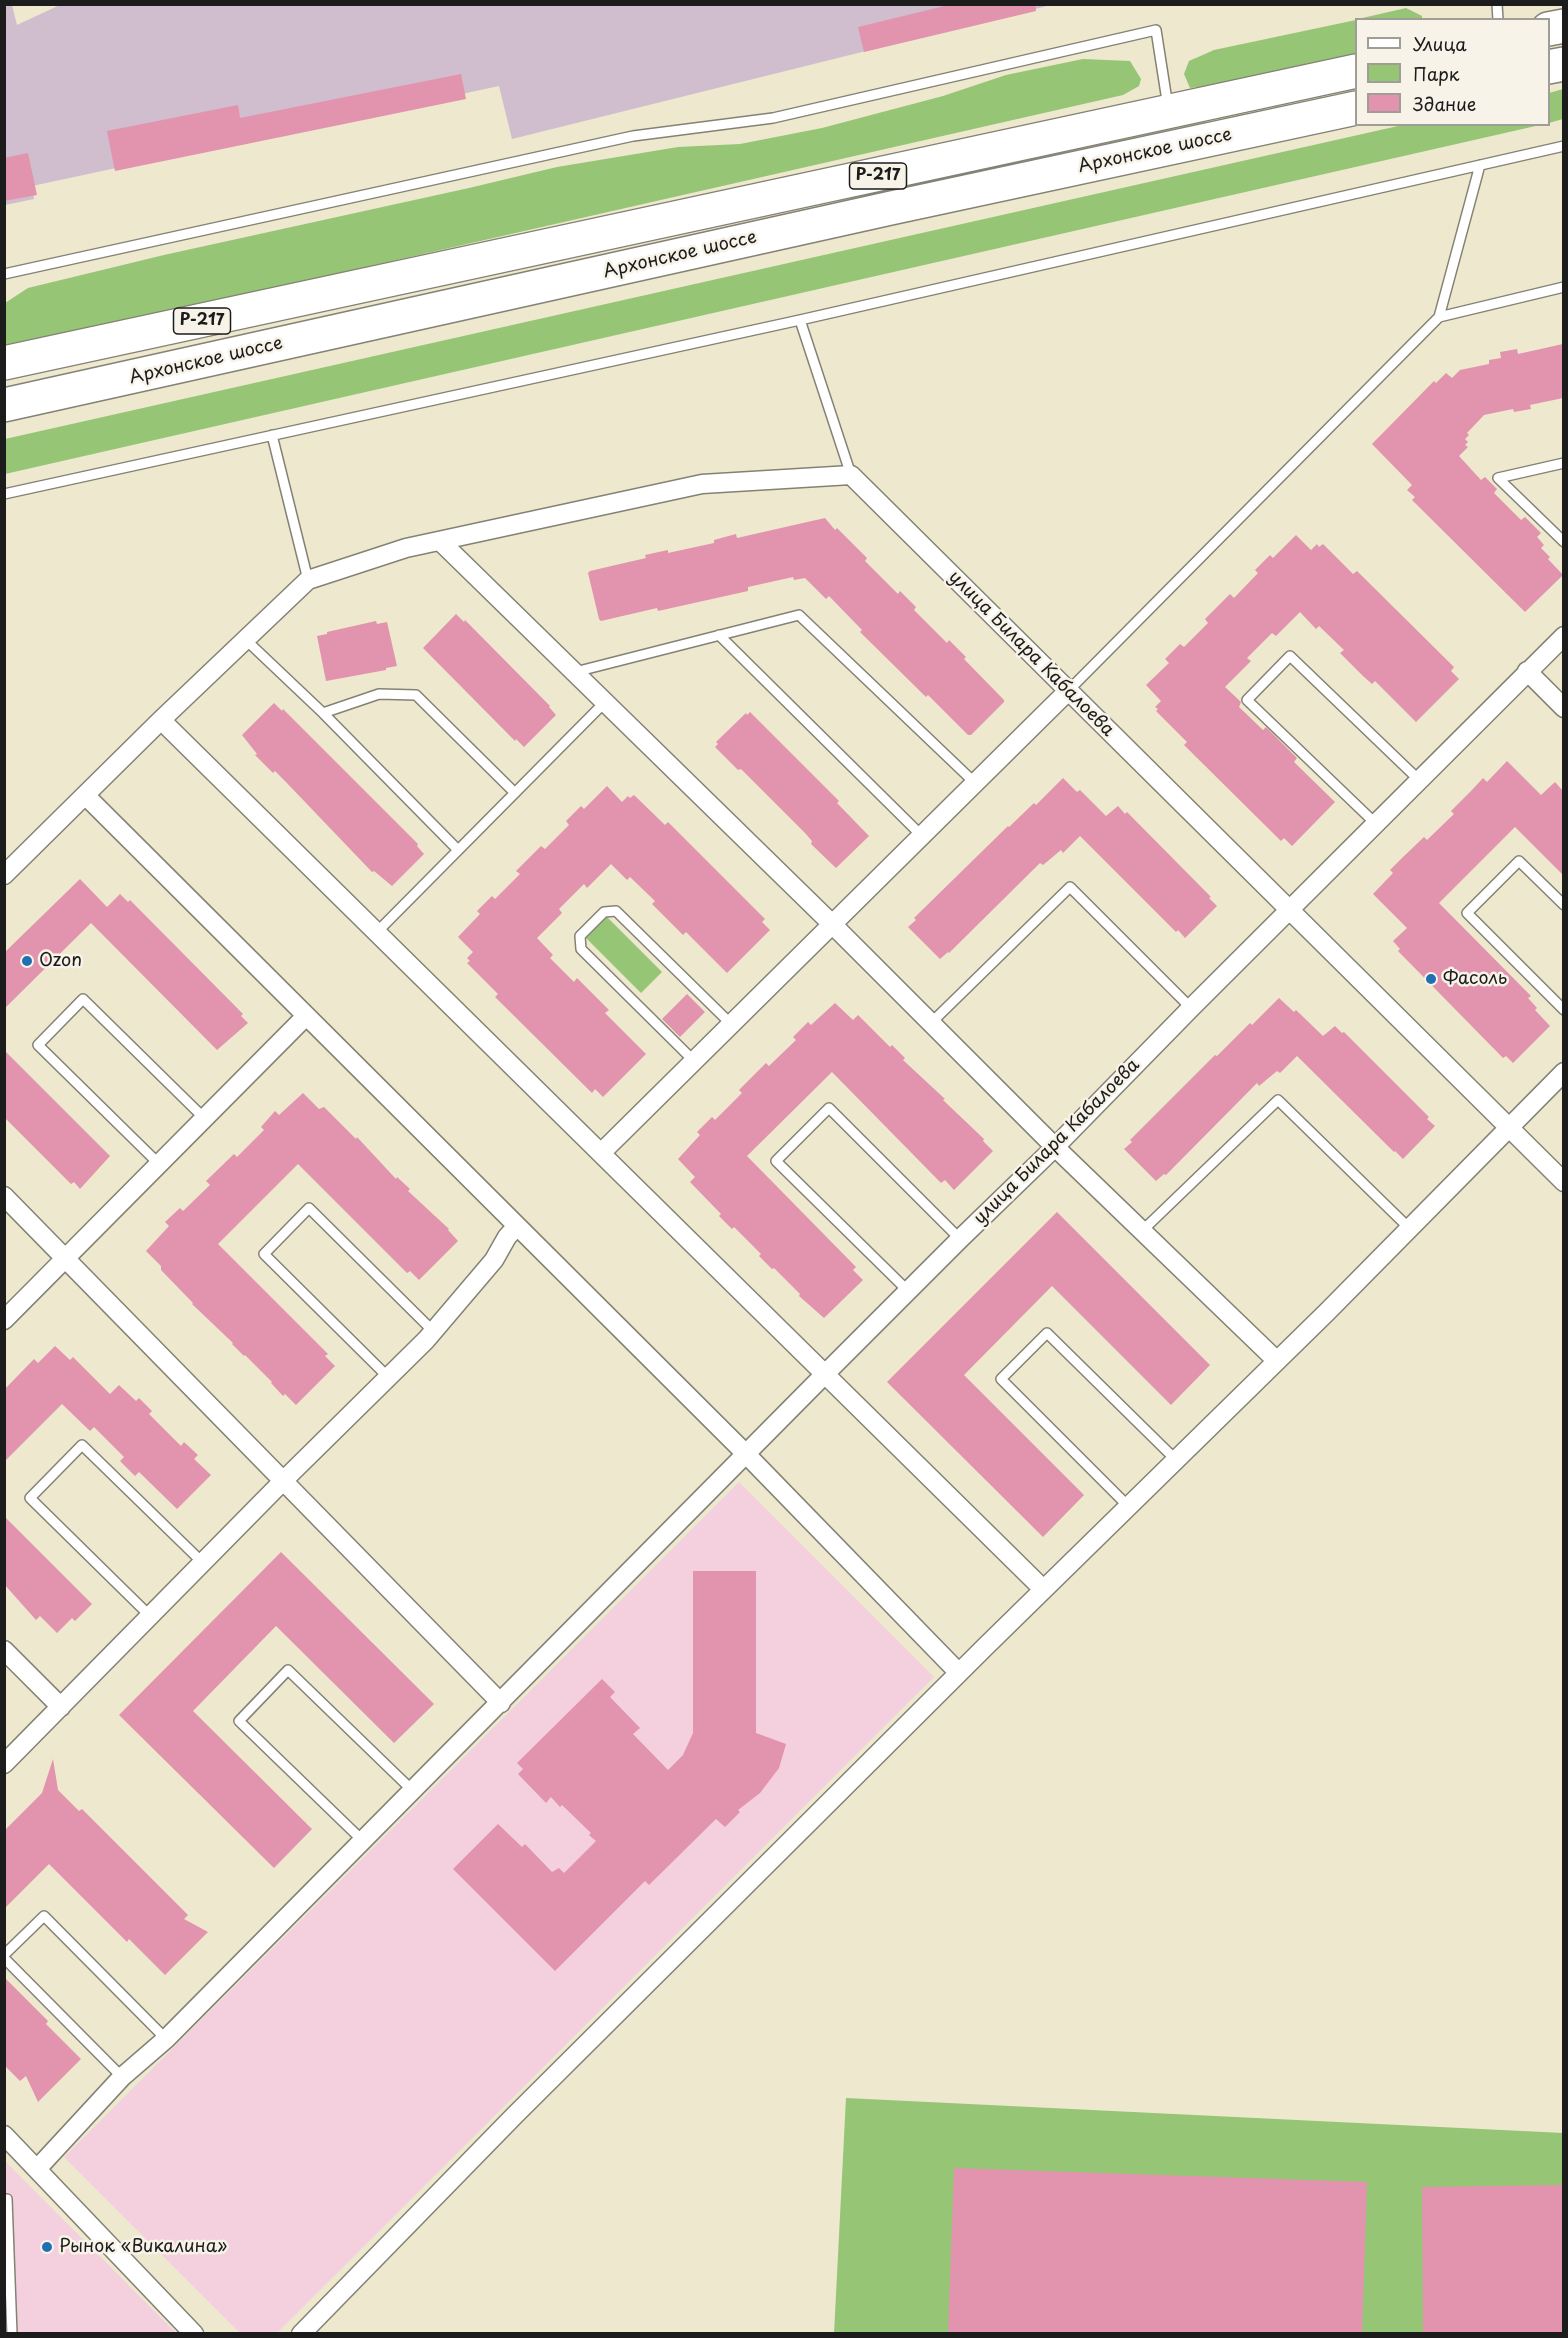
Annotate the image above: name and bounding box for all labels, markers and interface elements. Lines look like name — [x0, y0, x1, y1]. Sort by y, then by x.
legend — [1355, 18, 1550, 126]
text: Улица — [1413, 30, 1467, 57]
text: Парк — [1413, 60, 1459, 87]
text: Здание — [1413, 90, 1476, 117]
street label: Архонское шоссе — [1076, 124, 1234, 178]
road number: Р-217 — [850, 163, 906, 189]
street label: Архонское шоссе — [601, 227, 759, 283]
road number: Р-217 — [174, 308, 230, 334]
street label: Архонское шоссе — [127, 333, 285, 389]
street label: улица Билара Кабалоева — [944, 567, 1118, 741]
place label: Ozon — [39, 950, 82, 972]
marker: Ozon — [20, 954, 34, 968]
place label: Фасоль — [1443, 968, 1507, 990]
marker: Фасоль — [1424, 972, 1438, 986]
street label: улица Билара Кабалоева — [970, 1055, 1144, 1229]
place label: Рынок «Викалина» — [59, 2236, 227, 2258]
marker: Рынок «Викалина» — [40, 2240, 54, 2254]

